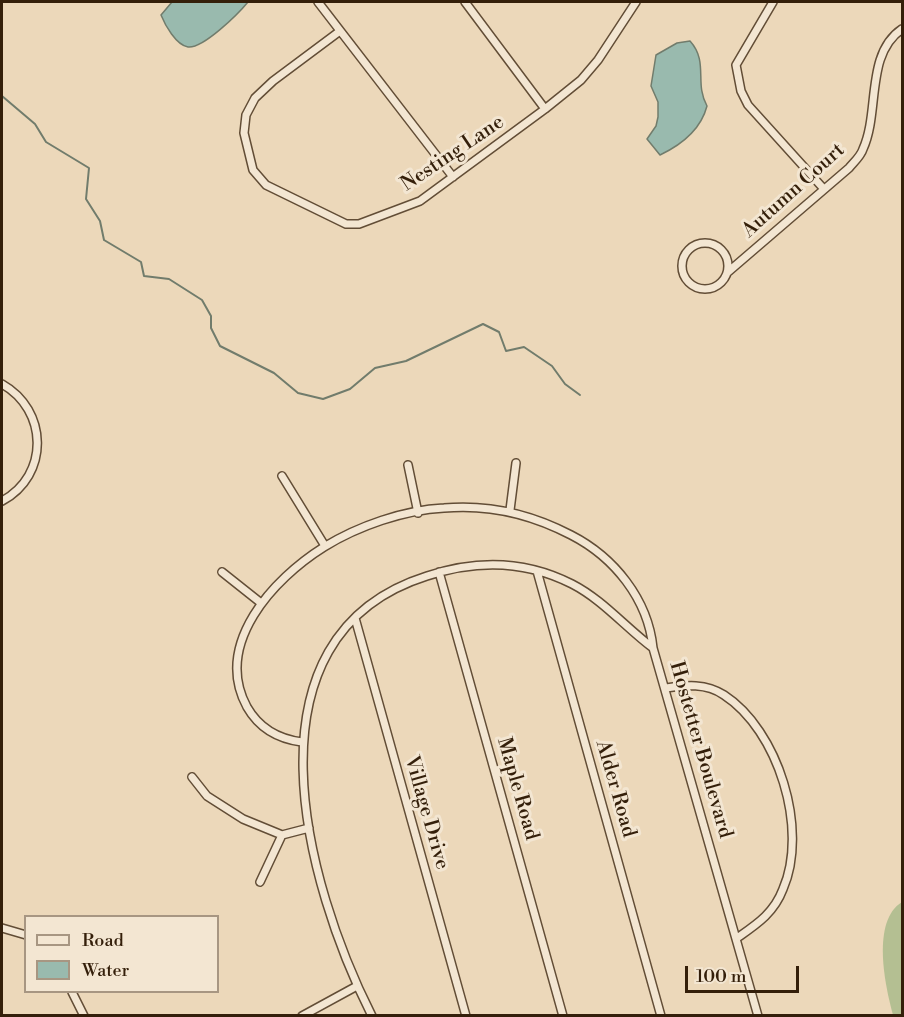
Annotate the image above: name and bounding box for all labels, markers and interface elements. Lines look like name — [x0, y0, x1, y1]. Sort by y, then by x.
street label: Nesting Lane — [397, 111, 509, 197]
street label: Autumn Court — [738, 139, 850, 243]
street label: Hostetter Boulevard — [663, 659, 737, 841]
street label: Maple Road — [491, 735, 543, 843]
street label: Alder Road — [590, 738, 640, 840]
street label: Village Drive — [398, 753, 454, 873]
legend — [24, 915, 219, 993]
text: Road — [82, 929, 124, 952]
scale bar — [688, 954, 802, 992]
text: Water — [82, 959, 129, 982]
text: 100 m — [696, 965, 747, 988]

